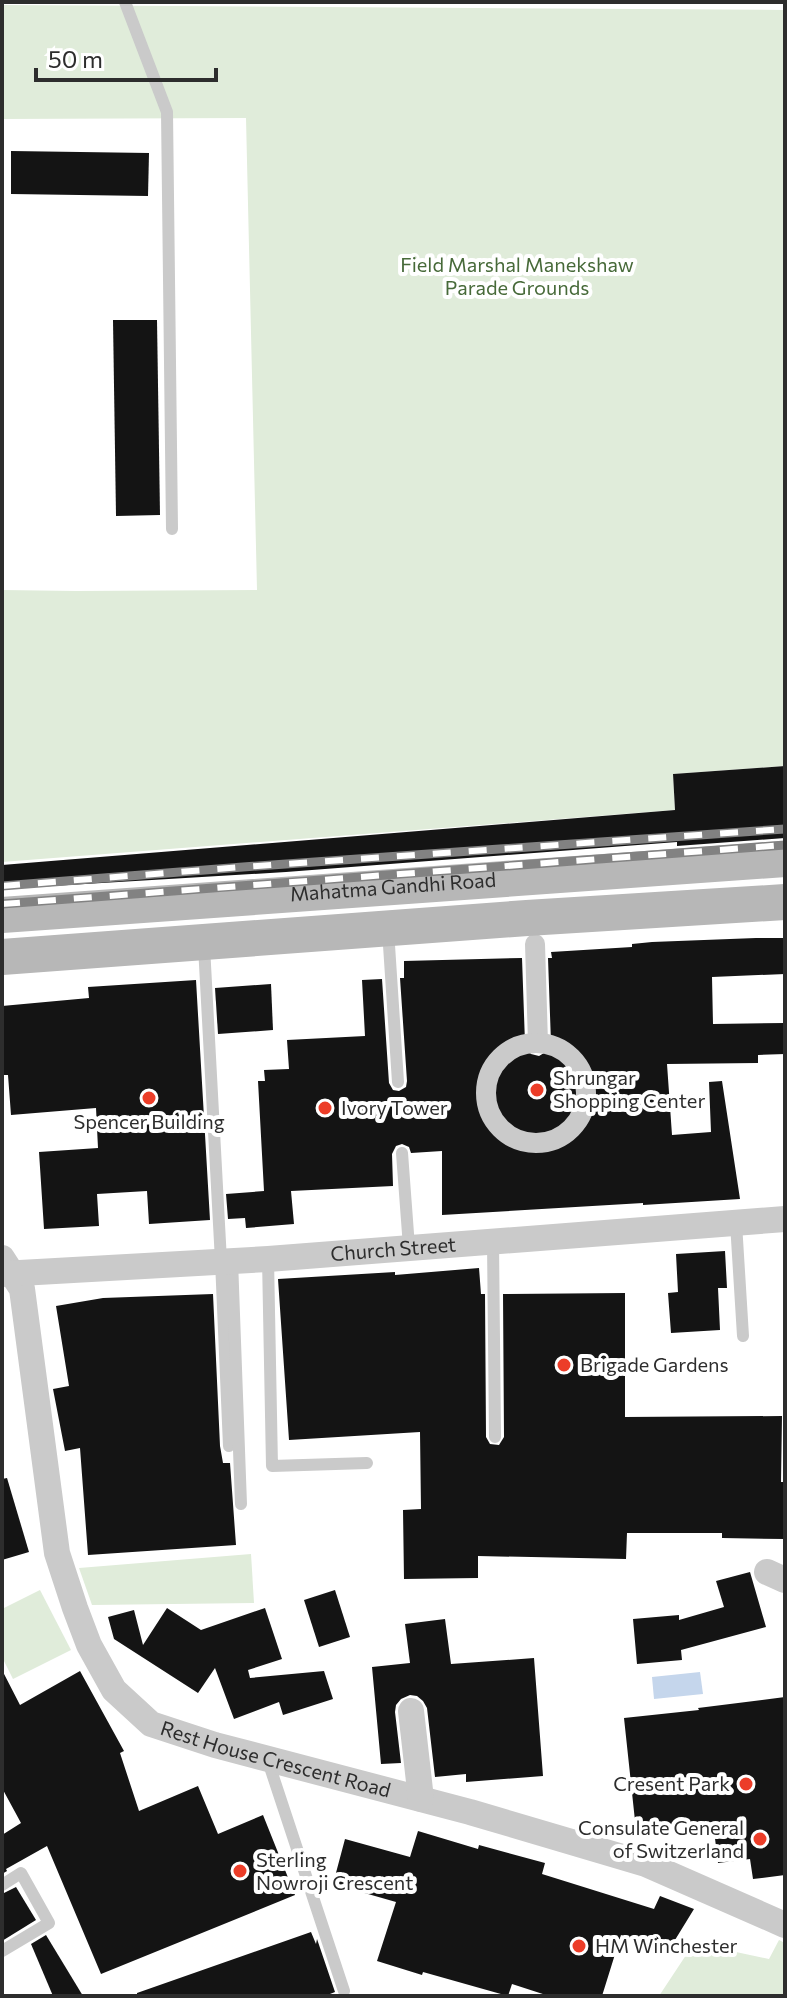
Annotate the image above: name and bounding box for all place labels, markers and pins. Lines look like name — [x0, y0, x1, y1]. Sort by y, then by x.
place label: Shrungar Shopping Center — [553, 1065, 705, 1112]
marker: Shrungar Shopping Center — [528, 1081, 546, 1099]
marker: Spencer Building — [140, 1089, 158, 1107]
place label: Ivory Tower — [341, 1095, 448, 1119]
marker: Ivory Tower — [316, 1099, 334, 1117]
place label: Spencer Building — [73, 1109, 225, 1133]
place label: Brigade Gardens — [580, 1352, 729, 1376]
marker: Brigade Gardens — [555, 1356, 573, 1374]
place label: Cresent Park — [613, 1771, 730, 1795]
marker: Cresent Park — [737, 1775, 755, 1793]
place label: Consulate General of Switzerland — [578, 1815, 744, 1862]
marker: Consulate General of Switzerland — [751, 1830, 769, 1848]
place label: Sterling Nowroji Crescent — [256, 1847, 413, 1894]
marker: Sterling Nowroji Crescent — [231, 1862, 249, 1880]
place label: HM Winchester — [595, 1933, 738, 1957]
marker: HM Winchester — [570, 1937, 588, 1955]

